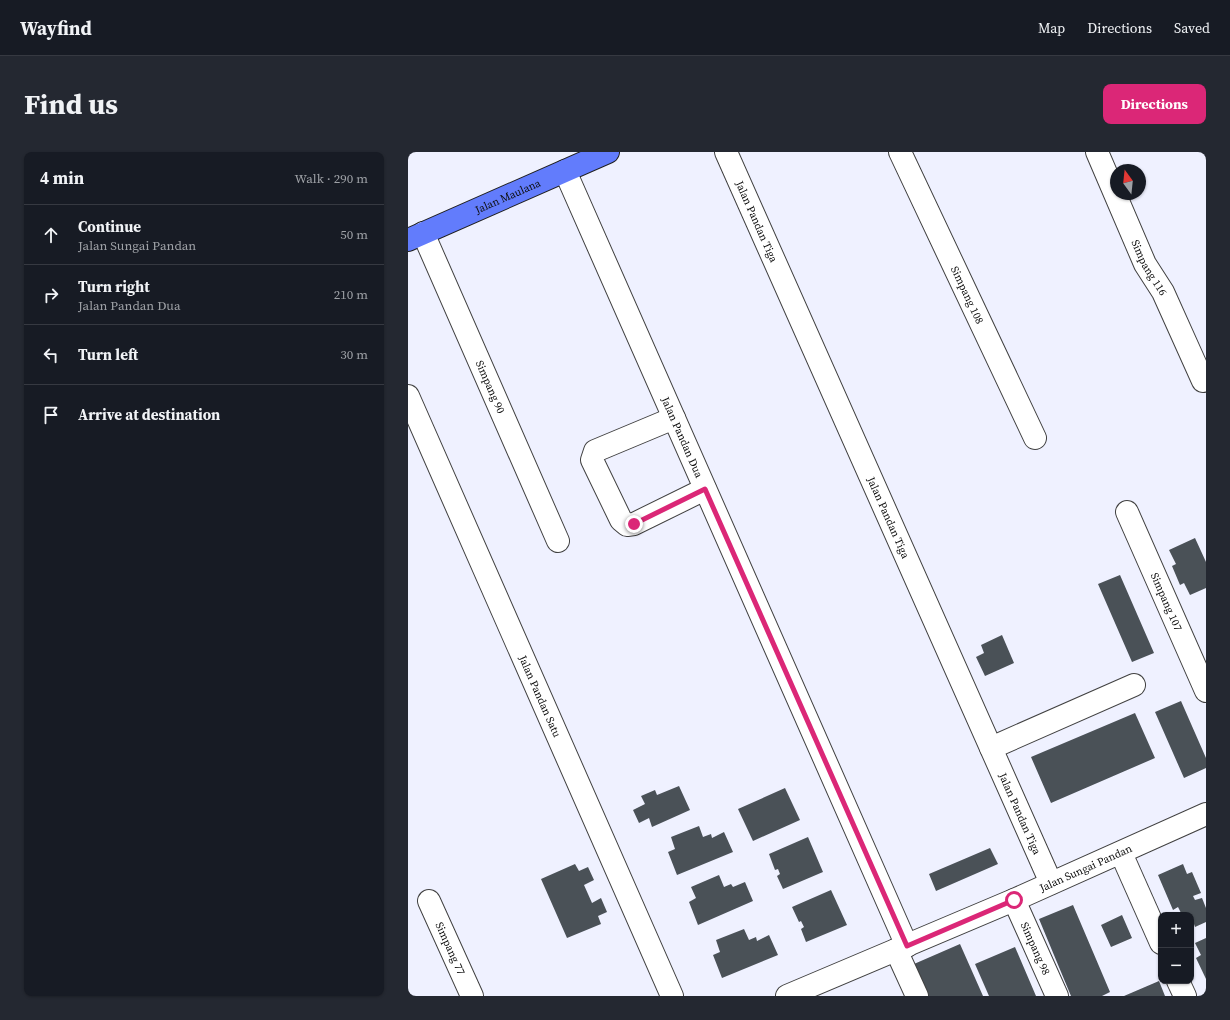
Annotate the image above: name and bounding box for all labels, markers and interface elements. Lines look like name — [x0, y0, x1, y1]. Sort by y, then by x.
text: Wayfind — [20, 15, 92, 41]
text: Map — [1038, 18, 1065, 38]
text: Directions — [1087, 18, 1152, 38]
text: Saved — [1174, 18, 1210, 38]
button: Directions — [1103, 84, 1206, 124]
text: Find us — [24, 85, 118, 123]
north arrow — [1110, 164, 1146, 200]
text: 4 min — [40, 166, 84, 190]
text: Walk · 290 m — [295, 170, 368, 187]
street label: Jalan Maulana — [472, 175, 543, 217]
street label: Jalan Pandan Tiga — [732, 177, 782, 265]
text: Continue — [78, 216, 141, 237]
icon: ahead — [40, 224, 62, 246]
text: 50 m — [340, 226, 368, 243]
text: Jalan Sungai Pandan — [78, 237, 196, 254]
street label: Simpang 116 — [1128, 237, 1171, 298]
street label: Simpang 108 — [947, 264, 987, 326]
text: Turn right — [78, 276, 150, 297]
icon: right — [40, 284, 62, 306]
text: 210 m — [334, 286, 368, 303]
text: Jalan Pandan Dua — [78, 297, 181, 314]
icon: left — [40, 344, 62, 366]
text: Turn left — [78, 344, 138, 365]
text: 30 m — [340, 346, 368, 363]
street label: Simpang 90 — [472, 358, 509, 416]
street label: Jalan Pandan Dua — [658, 394, 707, 480]
icon: arrive — [40, 404, 62, 426]
text: Arrive at destination — [78, 404, 220, 425]
street label: Jalan Pandan Tiga — [863, 473, 913, 561]
route end — [625, 515, 643, 533]
street label: Simpang 107 — [1147, 570, 1186, 634]
street label: Jalan Pandan Satu — [515, 652, 565, 740]
street label: Jalan Pandan Tiga — [995, 769, 1045, 857]
street label: Jalan Sungai Pandan — [1036, 840, 1135, 896]
route start — [1005, 891, 1023, 909]
map controls — [1158, 912, 1194, 984]
button: + — [1158, 912, 1194, 948]
street label: Simpang 98 — [1017, 919, 1054, 977]
street label: Simpang 77 — [432, 920, 469, 978]
button: − — [1158, 948, 1194, 984]

